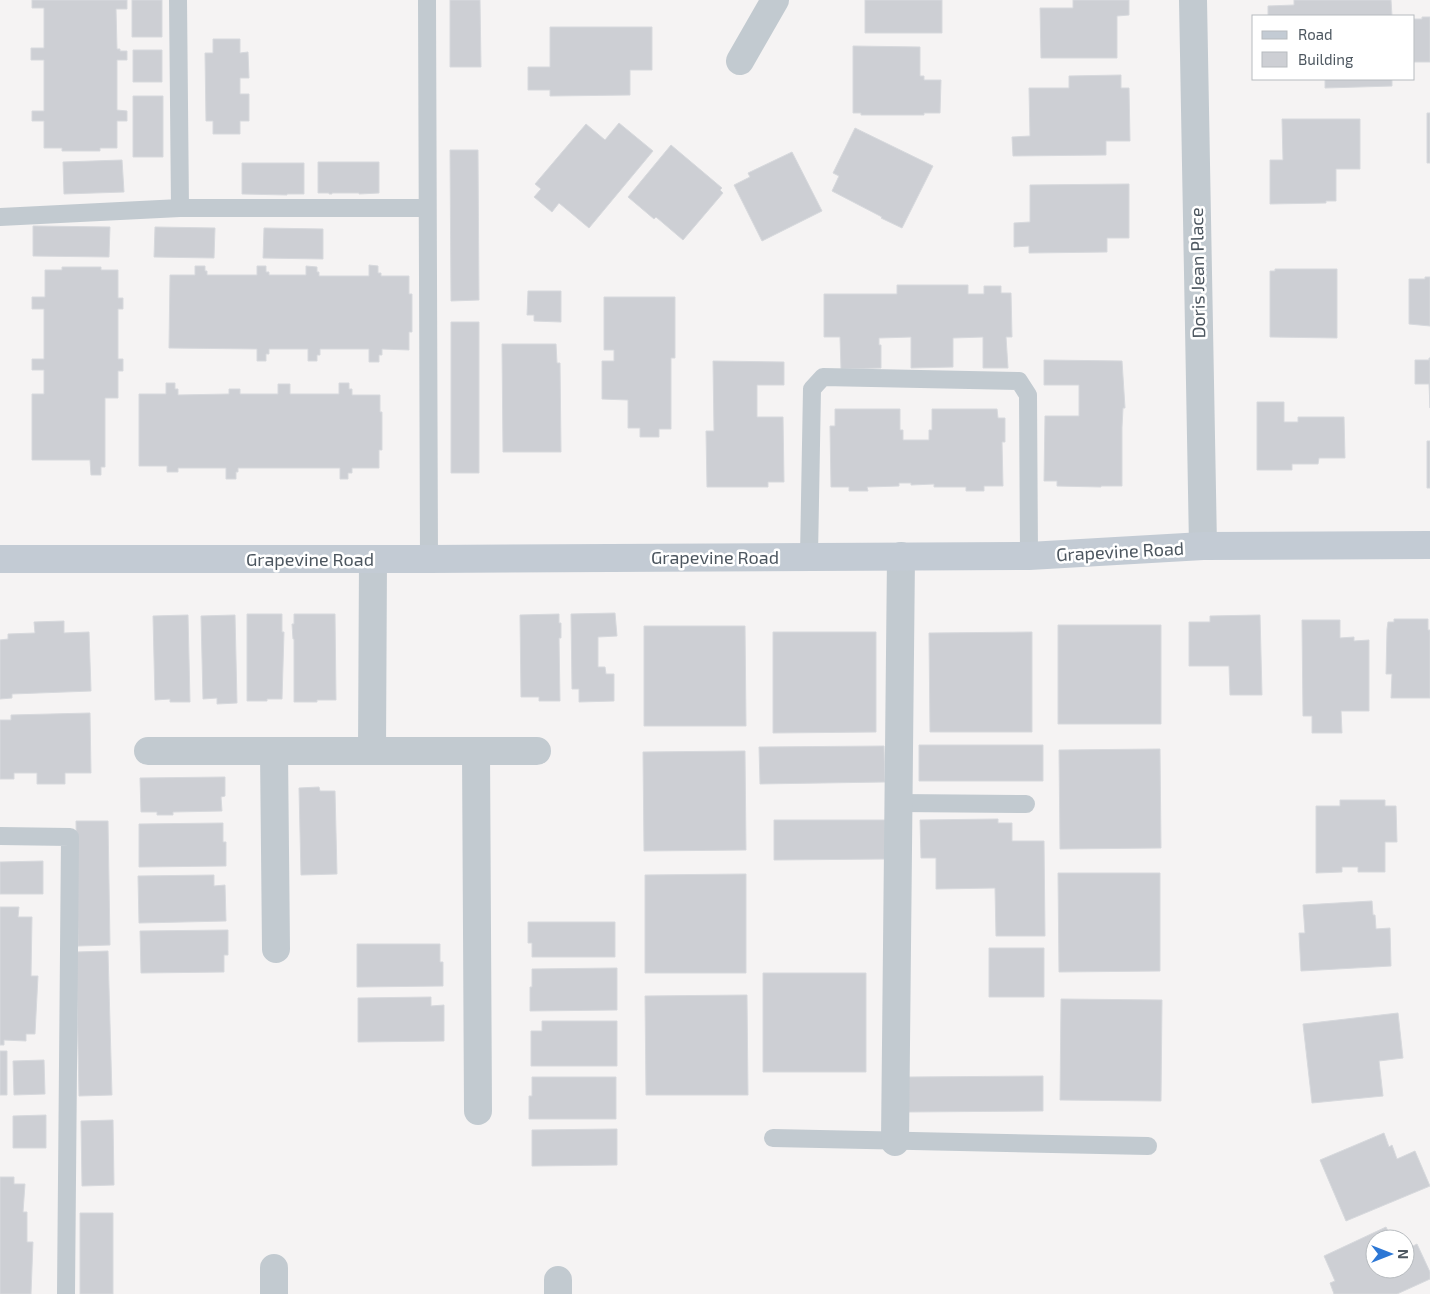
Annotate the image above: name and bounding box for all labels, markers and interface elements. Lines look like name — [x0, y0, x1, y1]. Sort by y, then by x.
legend — [1252, 15, 1415, 80]
text: Road — [1298, 25, 1333, 43]
text: Building — [1298, 50, 1354, 68]
street label: Doris Jean Place — [1185, 207, 1209, 339]
street label: Grapevine Road — [1055, 537, 1185, 565]
street label: Grapevine Road — [651, 546, 779, 568]
street label: Grapevine Road — [246, 548, 374, 570]
north arrow — [1365, 1229, 1415, 1279]
text: N — [1395, 1249, 1412, 1259]

